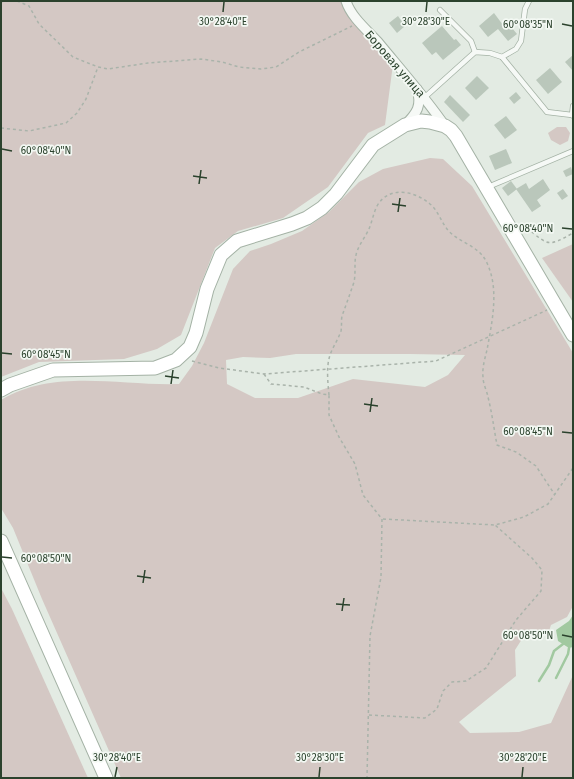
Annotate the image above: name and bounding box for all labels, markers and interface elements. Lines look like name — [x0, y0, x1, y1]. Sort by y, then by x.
text: 30°28'40"E — [199, 16, 247, 28]
text: 30°28'30"E — [402, 16, 450, 28]
text: 60°08'35"N — [503, 19, 553, 31]
street label: Боровая улица — [362, 28, 428, 100]
text: 60°08'40"N — [21, 145, 71, 157]
text: 60°08'40"N — [503, 223, 553, 235]
text: 60°08'45"N — [21, 349, 71, 361]
text: 60°08'45"N — [503, 426, 553, 438]
text: 60°08'50"N — [21, 553, 71, 565]
text: 60°08'50"N — [503, 630, 553, 642]
text: 30°28'40"E — [93, 752, 141, 764]
text: 30°28'30"E — [296, 752, 344, 764]
text: 30°28'20"E — [499, 752, 547, 764]

